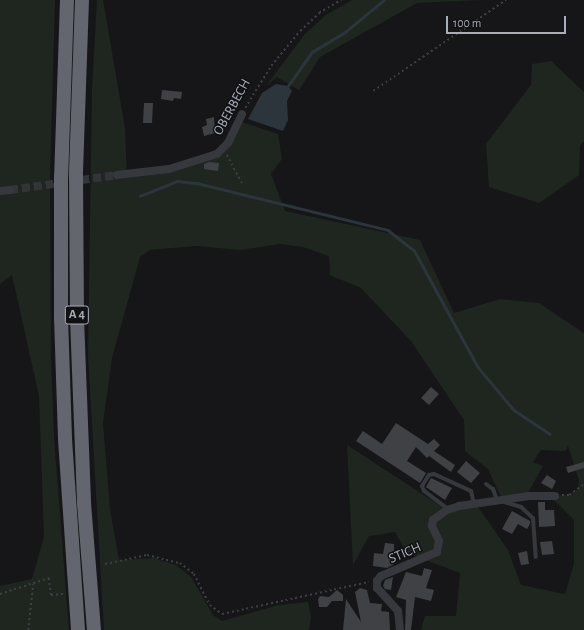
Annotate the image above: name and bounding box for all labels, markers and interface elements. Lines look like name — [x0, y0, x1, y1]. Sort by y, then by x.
scale bar — [448, 8, 568, 34]
text: 100 m — [453, 17, 481, 29]
street label: OBERBECH — [210, 76, 254, 138]
road number: A 4 — [64, 304, 90, 326]
street label: STICH — [386, 539, 424, 567]

